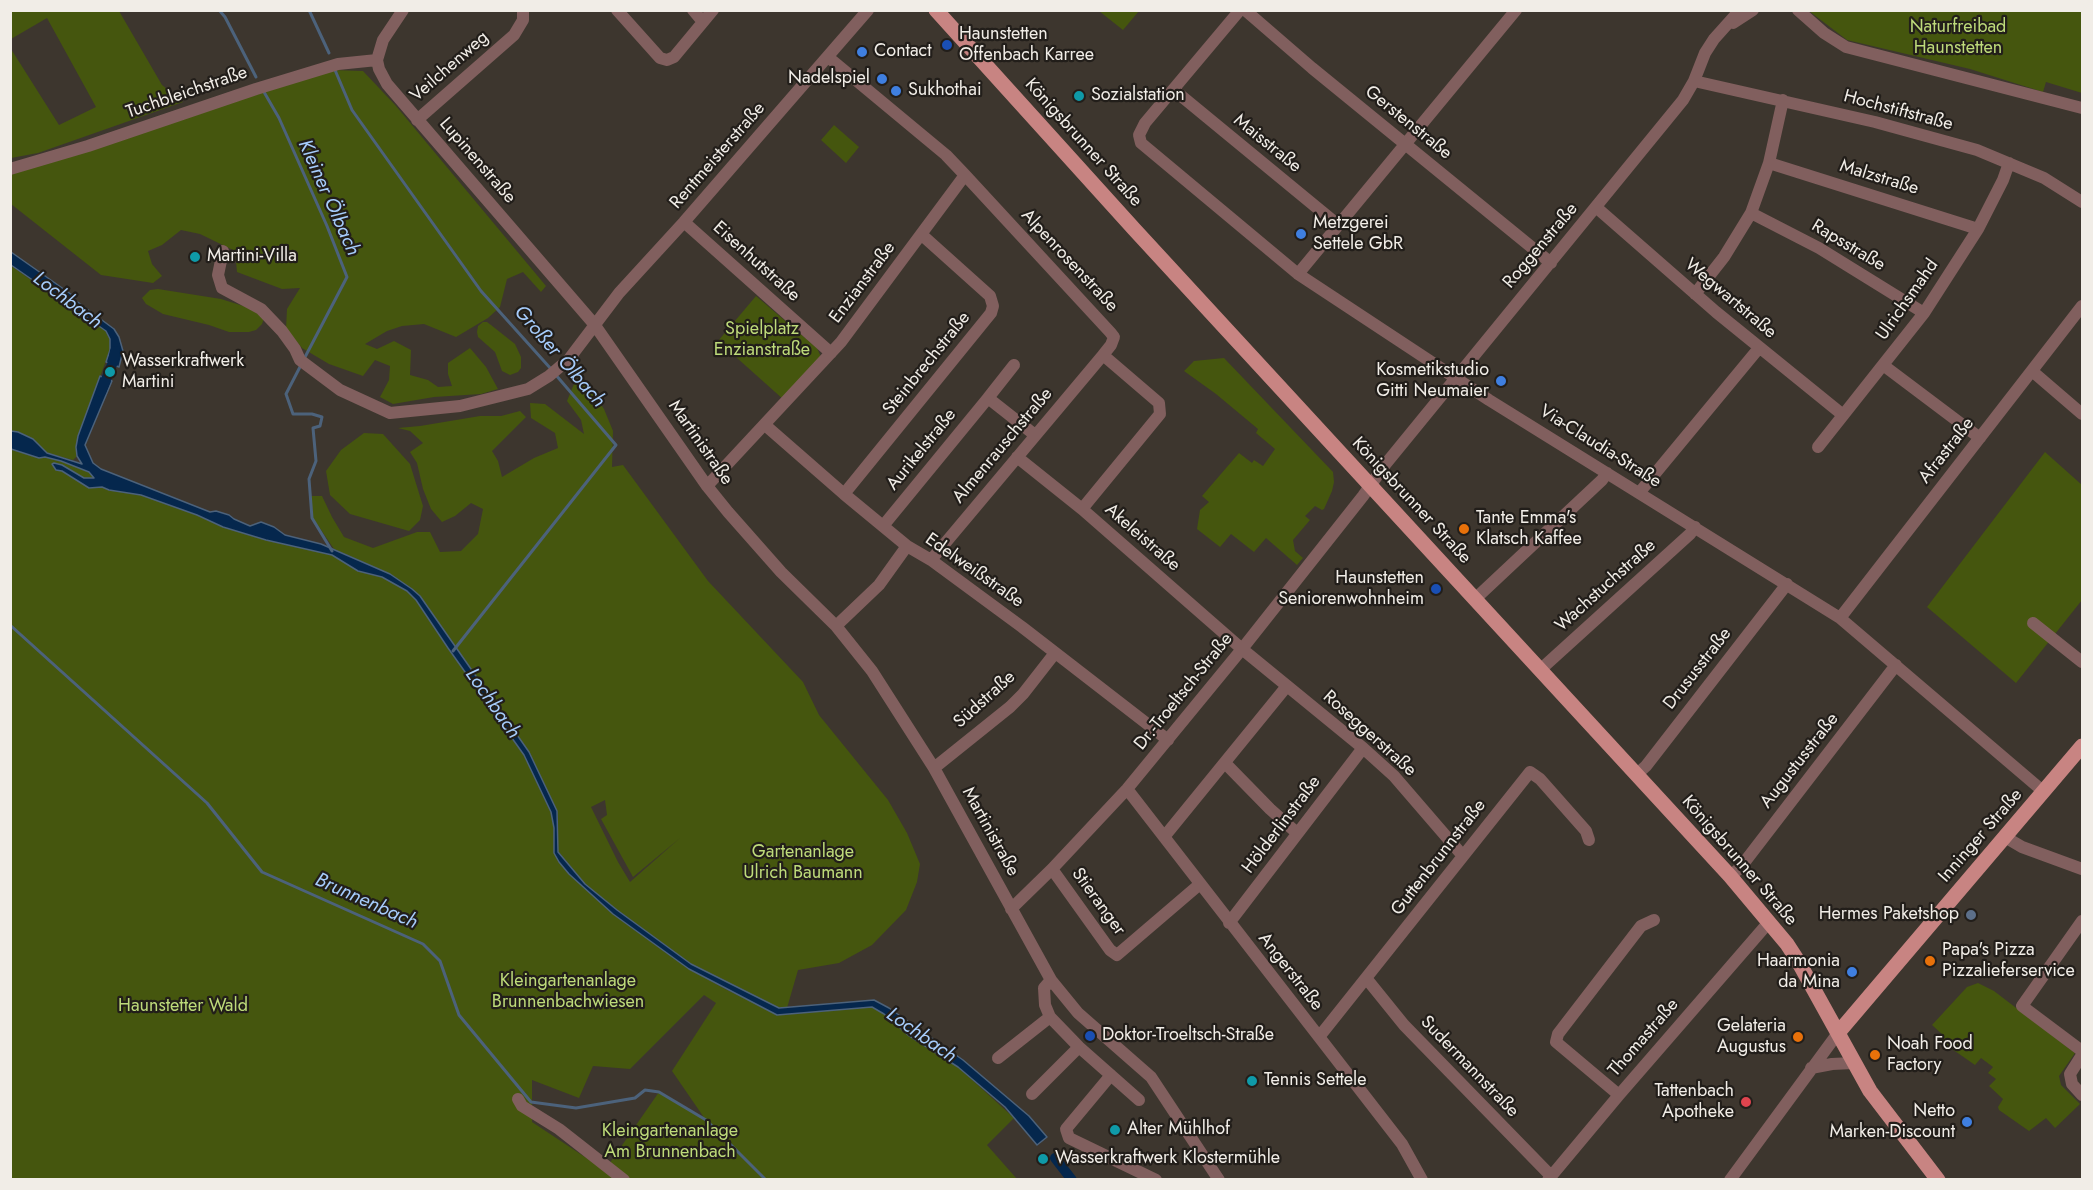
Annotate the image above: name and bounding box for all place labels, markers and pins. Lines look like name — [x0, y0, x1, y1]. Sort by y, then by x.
place label: Haunstetten Offenbach Karree — [959, 24, 1094, 66]
marker: Haunstetten Offenbach Karree — [940, 38, 954, 52]
place label: Contact — [874, 41, 932, 63]
marker: Contact — [855, 45, 869, 59]
place label: Nadelspiel — [788, 68, 870, 90]
marker: Nadelspiel — [875, 72, 889, 86]
place label: Sukhothai — [908, 80, 982, 102]
marker: Sukhothai — [889, 84, 903, 98]
place label: Sozialstation — [1091, 85, 1185, 107]
marker: Sozialstation — [1072, 89, 1086, 103]
place label: Metzgerei Settele GbR — [1313, 213, 1403, 256]
marker: Metzgerei Settele GbR — [1294, 227, 1308, 241]
place label: Martini-Villa — [207, 246, 297, 268]
marker: Martini-Villa — [188, 250, 202, 264]
place label: Wasserkraftwerk Martini — [122, 351, 244, 394]
place label: Kosmetikstudio Gitti Neumaier — [1376, 360, 1489, 403]
marker: Wasserkraftwerk Martini — [103, 365, 117, 379]
marker: Kosmetikstudio Gitti Neumaier — [1494, 374, 1508, 388]
place label: Tante Emma's Klatsch Kaffee — [1476, 508, 1582, 550]
marker: Tante Emma's Klatsch Kaffee — [1457, 522, 1471, 536]
place label: Haunstetten Seniorenwohnheim — [1278, 568, 1424, 610]
marker: Haunstetten Seniorenwohnheim — [1429, 582, 1443, 596]
place label: Hermes Paketshop — [1819, 904, 1959, 926]
marker: Hermes Paketshop — [1964, 908, 1978, 922]
place label: Papa's Pizza Pizzalieferservice — [1942, 940, 2075, 982]
place label: Haarmonia da Mina — [1757, 951, 1840, 994]
marker: Papa's Pizza Pizzalieferservice — [1923, 954, 1937, 968]
marker: Haarmonia da Mina — [1845, 965, 1859, 979]
place label: Gelateria Augustus — [1717, 1016, 1786, 1058]
place label: Doktor-Troeltsch-Straße — [1102, 1025, 1274, 1047]
marker: Doktor-Troeltsch-Straße — [1083, 1029, 1097, 1043]
marker: Gelateria Augustus — [1791, 1030, 1805, 1044]
place label: Noah Food Factory — [1887, 1034, 1973, 1076]
marker: Noah Food Factory — [1868, 1048, 1882, 1062]
place label: Tennis Settele — [1264, 1070, 1367, 1092]
marker: Tennis Settele — [1245, 1074, 1259, 1088]
place label: Tattenbach Apotheke — [1654, 1081, 1734, 1124]
marker: Tattenbach Apotheke — [1739, 1095, 1753, 1109]
place label: Netto Marken-Discount — [1830, 1101, 1955, 1144]
marker: Netto Marken-Discount — [1960, 1115, 1974, 1129]
place label: Alter Mühlhof — [1127, 1119, 1230, 1141]
marker: Alter Mühlhof — [1108, 1123, 1122, 1137]
place label: Wasserkraftwerk Klostermühle — [1055, 1148, 1280, 1170]
marker: Wasserkraftwerk Klostermühle — [1036, 1152, 1050, 1166]

